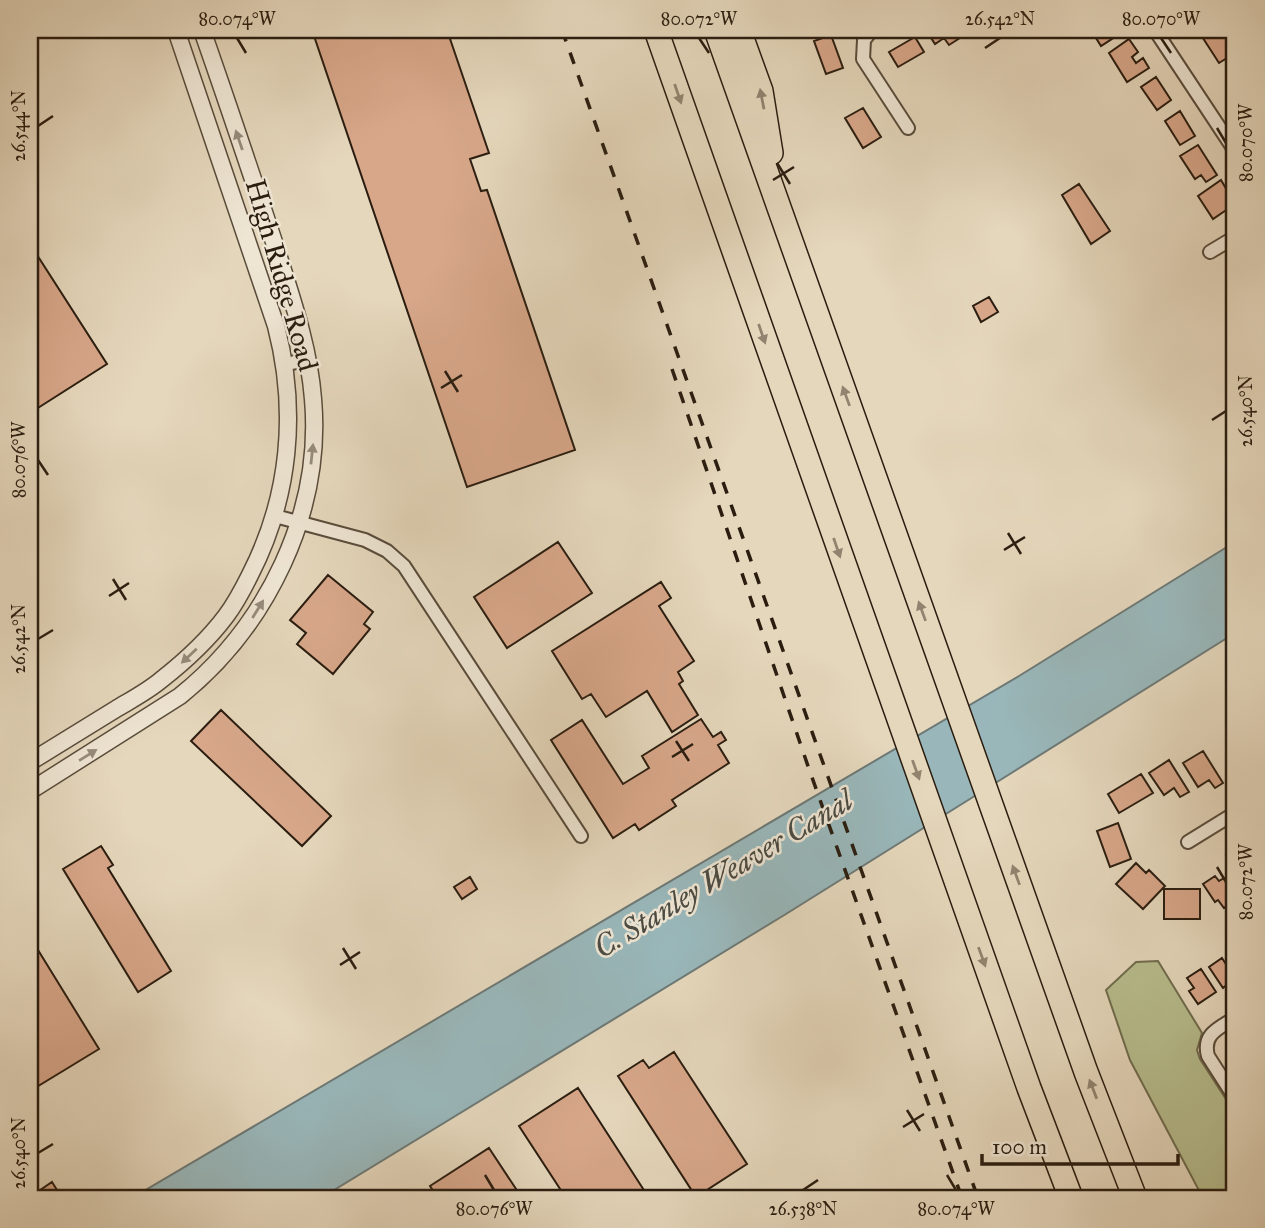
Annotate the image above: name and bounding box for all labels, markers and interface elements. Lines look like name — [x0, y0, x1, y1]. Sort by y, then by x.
text: 80.074°W — [198, 8, 276, 30]
text: 80.072°W — [661, 8, 738, 30]
text: 26.542°N — [965, 8, 1035, 30]
text: 80.070°W — [1122, 8, 1201, 30]
one-way arrow — [673, 84, 684, 105]
one-way arrow — [756, 88, 767, 110]
text: 26.544°N — [8, 90, 30, 162]
text: 80.070°W — [1235, 103, 1257, 182]
one-way arrow — [233, 129, 244, 150]
street label: High Ridge Road — [238, 175, 326, 375]
one-way arrow — [757, 323, 768, 344]
text: 26.540°N — [1235, 375, 1257, 447]
one-way arrow — [841, 386, 852, 407]
text: 80.076°W — [8, 421, 30, 498]
one-way arrow — [307, 443, 318, 465]
one-way arrow — [832, 538, 843, 559]
one-way arrow — [252, 599, 265, 619]
one-way arrow — [917, 600, 928, 621]
text: 26.542°N — [8, 604, 30, 674]
one-way arrow — [181, 647, 198, 663]
one-way arrow — [78, 749, 97, 762]
one-way arrow — [910, 759, 921, 780]
water label: C. Stanley Weaver Canal — [587, 781, 862, 966]
text: 80.072°W — [1235, 843, 1257, 920]
one-way arrow — [1010, 864, 1021, 885]
one-way arrow — [977, 947, 988, 968]
one-way arrow — [1087, 1078, 1098, 1099]
text: 26.540°N — [8, 1117, 30, 1189]
scale bar — [982, 1123, 1178, 1167]
text: 100 m — [992, 1134, 1047, 1160]
text: 80.076°W — [456, 1198, 533, 1220]
text: 26.538°N — [769, 1198, 837, 1220]
text: 80.074°W — [917, 1198, 995, 1220]

